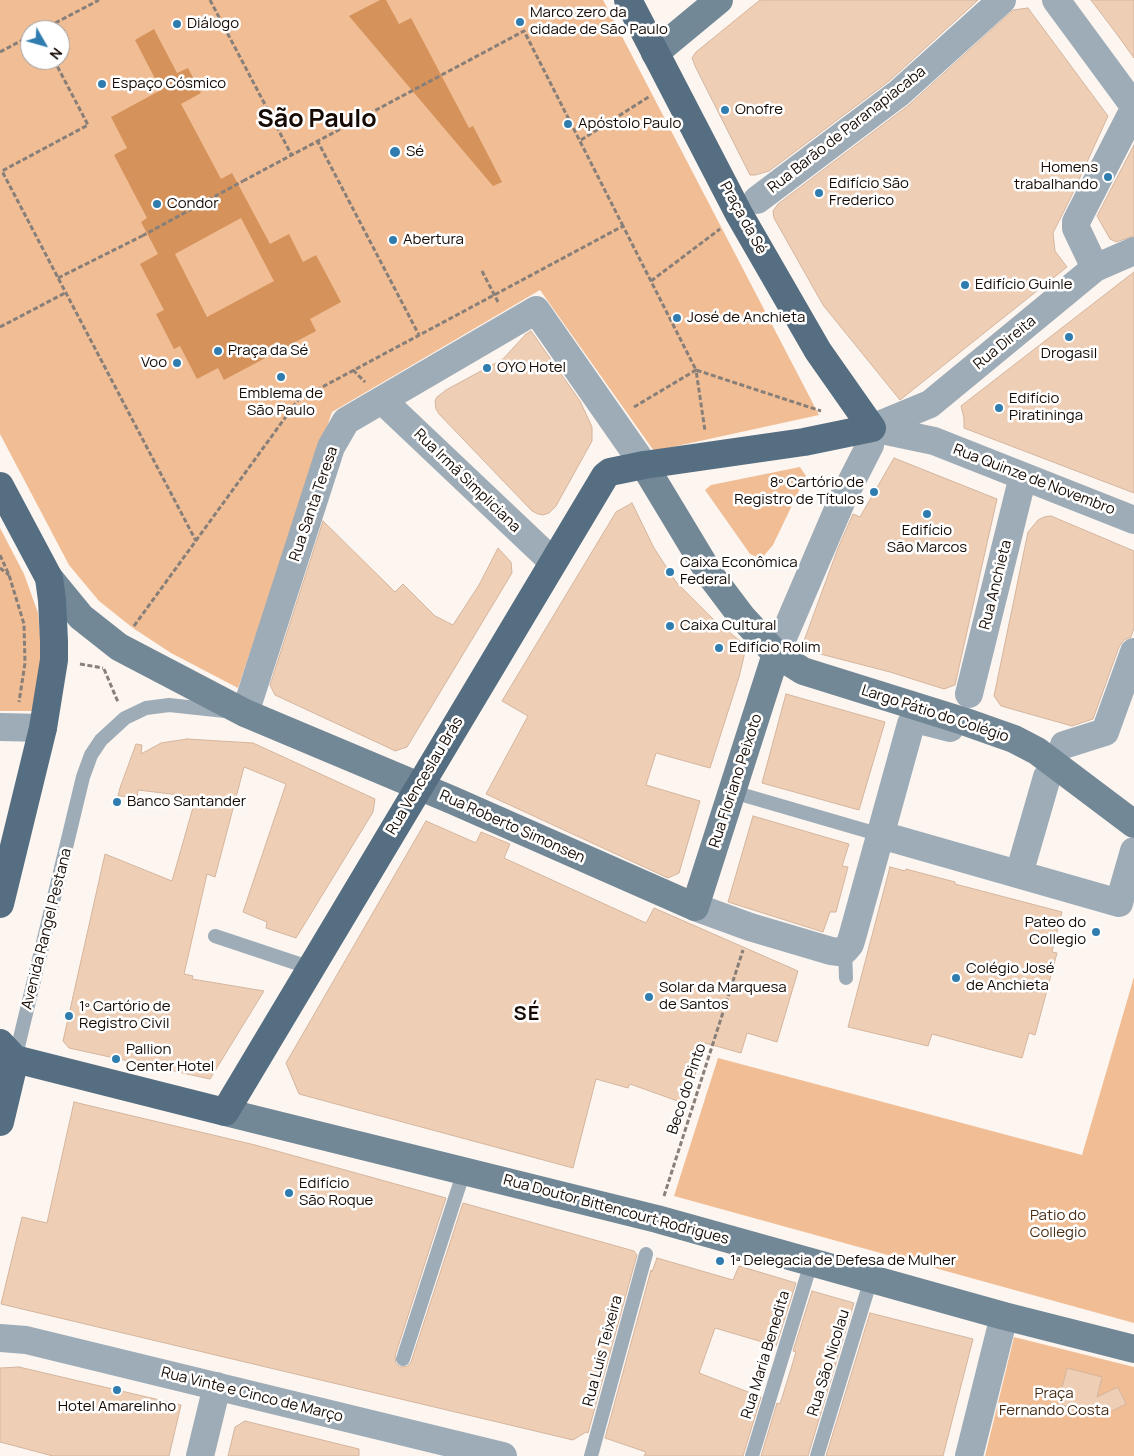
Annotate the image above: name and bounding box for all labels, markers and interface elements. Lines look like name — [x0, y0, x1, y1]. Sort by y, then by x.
place label: Marco zero da cidade de São Paulo — [530, 4, 668, 39]
place label: Diálogo — [187, 15, 239, 33]
marker: Marco zero da cidade de São Paulo — [514, 16, 526, 28]
marker: Diálogo — [171, 18, 183, 30]
north arrow — [20, 20, 70, 70]
text: N — [46, 44, 67, 64]
street label: Rua Barão de Paranapiacaba — [764, 63, 930, 197]
place label: Espaço Cósmico — [112, 75, 226, 93]
marker: Espaço Cósmico — [96, 78, 108, 90]
place label: Onofre — [735, 101, 783, 119]
marker: Onofre — [719, 104, 731, 116]
district label: São Paulo — [257, 105, 377, 135]
place label: Apóstolo Paulo — [578, 115, 681, 133]
marker: Apóstolo Paulo — [562, 118, 574, 130]
place label: Sé — [406, 143, 424, 161]
marker: Sé — [388, 145, 402, 159]
place label: Homens trabalhando — [1014, 159, 1098, 194]
marker: Homens trabalhando — [1102, 171, 1114, 183]
place label: Edifício São Frederico — [829, 175, 909, 210]
street label: Praça da Sé — [716, 179, 770, 257]
marker: Edifício São Frederico — [813, 187, 825, 199]
place label: Condor — [167, 195, 219, 213]
marker: Condor — [151, 198, 163, 210]
place label: Abertura — [403, 231, 464, 249]
marker: Abertura — [387, 234, 399, 246]
place label: Edifício Guinle — [975, 276, 1073, 294]
marker: Edifício Guinle — [959, 279, 971, 291]
place label: José de Anchieta — [687, 309, 805, 327]
marker: José de Anchieta — [671, 312, 683, 324]
street label: Rua Direita — [970, 312, 1040, 374]
marker: Drogasil — [1063, 331, 1075, 343]
place label: Praça da Sé — [228, 342, 308, 360]
marker: Praça da Sé — [212, 345, 224, 357]
place label: Drogasil — [1041, 345, 1097, 363]
place label: Voo — [141, 354, 167, 372]
marker: Voo — [171, 357, 183, 369]
place label: OYO Hotel — [497, 359, 566, 377]
marker: OYO Hotel — [481, 362, 493, 374]
marker: Emblema de São Paulo — [275, 371, 287, 383]
place label: Emblema de São Paulo — [239, 385, 323, 420]
place label: Edifício Piratininga — [1009, 390, 1083, 425]
marker: Edifício Piratininga — [993, 402, 1005, 414]
street label: Rua Irmã Simpliciana — [410, 425, 524, 537]
street label: Rua Quinze de Novembro — [950, 441, 1118, 519]
street label: Rua Santa Teresa — [286, 444, 342, 564]
place label: 8º Cartório de Registro de Títulos — [734, 474, 864, 509]
marker: 8º Cartório de Registro de Títulos — [868, 486, 880, 498]
marker: Edifício São Marcos — [921, 508, 933, 520]
place label: Edifício São Marcos — [887, 522, 967, 557]
street label: Rua Anchieta — [976, 538, 1016, 632]
place label: Caixa Econômica Federal — [680, 554, 798, 589]
marker: Caixa Econômica Federal — [664, 566, 676, 578]
place label: Caixa Cultural — [680, 617, 777, 635]
marker: Caixa Cultural — [664, 620, 676, 632]
place label: Edifício Rolim — [729, 639, 820, 657]
marker: Edifício Rolim — [713, 642, 725, 654]
street label: Largo Pátio do Colégio — [859, 682, 1011, 746]
street label: Rua Floriano Peixoto — [706, 712, 766, 850]
street label: Rua Venceslau Brás — [383, 714, 467, 838]
street label: Rua Roberto Simonsen — [437, 787, 587, 867]
place label: Banco Santander — [127, 793, 246, 811]
marker: Banco Santander — [111, 796, 123, 808]
street label: Avenida Rangel Pestana — [18, 847, 76, 1011]
place label: Pateo do Collegio — [1025, 914, 1086, 949]
marker: Pateo do Collegio — [1090, 926, 1102, 938]
place label: Colégio José de Anchieta — [966, 960, 1055, 995]
marker: Colégio José de Anchieta — [950, 972, 962, 984]
place label: Solar da Marquesa de Santos — [659, 979, 787, 1014]
marker: Solar da Marquesa de Santos — [643, 991, 655, 1003]
place label: 1º Cartório de Registro Civil — [79, 998, 171, 1033]
district label: SÉ — [513, 1002, 541, 1026]
marker: 1º Cartório de Registro Civil — [63, 1010, 75, 1022]
place label: Pallion Center Hotel — [126, 1041, 214, 1076]
street label: Beco do Pinto — [664, 1041, 710, 1137]
marker: Pallion Center Hotel — [110, 1053, 122, 1065]
street label: Rua Doutor Bittencourt Rodrigues — [501, 1171, 731, 1249]
place label: Edifício São Roque — [299, 1175, 373, 1210]
marker: Edifício São Roque — [283, 1187, 295, 1199]
park label: Patio do Collegio — [1030, 1207, 1086, 1242]
place label: 1ª Delegacia de Defesa de Mulher — [730, 1252, 956, 1270]
marker: 1ª Delegacia de Defesa de Mulher — [714, 1255, 726, 1267]
street label: Rua Maria Benedita — [738, 1289, 794, 1421]
street label: Rua Luis Teixeira — [580, 1294, 626, 1408]
street label: Rua São Nicolau — [804, 1307, 854, 1419]
street label: Rua Vinte e Cinco de Março — [159, 1364, 345, 1426]
marker: Hotel Amarelinho — [111, 1384, 123, 1396]
park label: Praça Fernando Costa — [999, 1385, 1109, 1420]
place label: Hotel Amarelinho — [58, 1398, 176, 1416]

